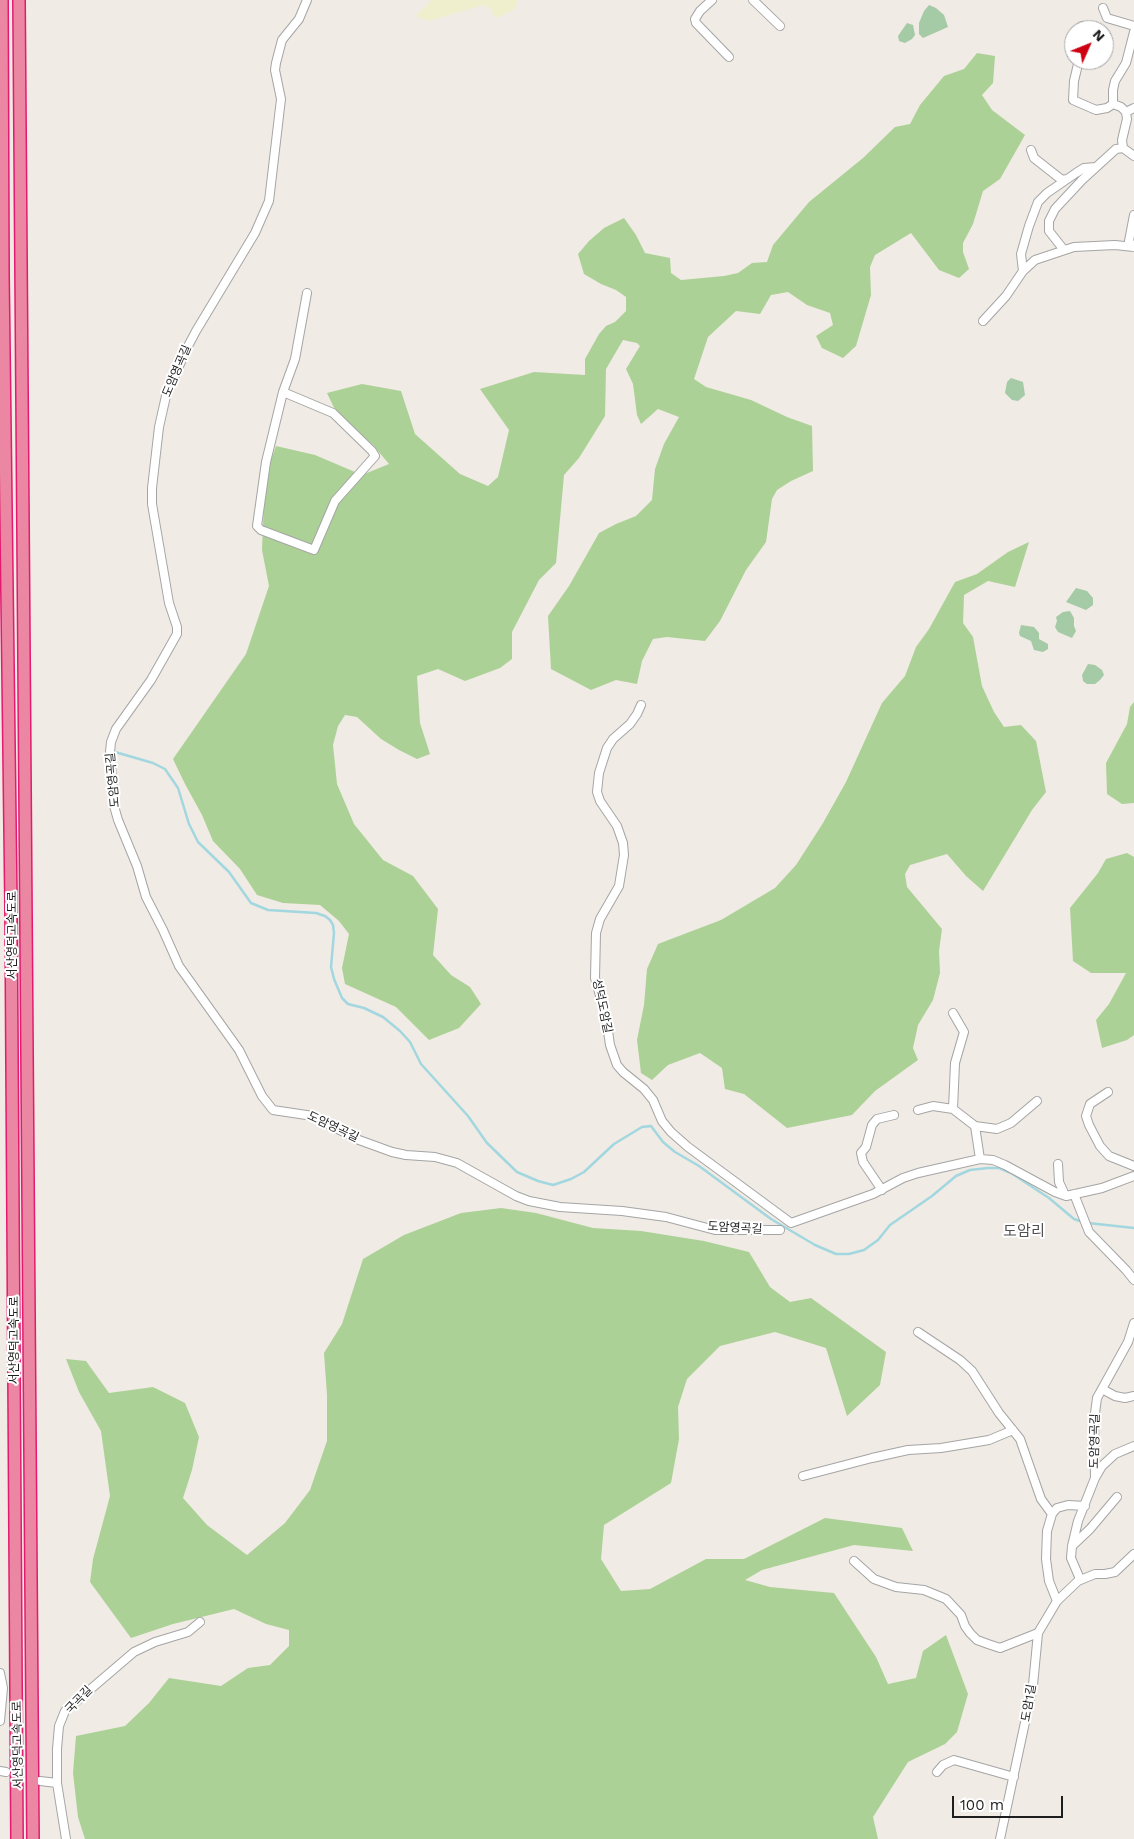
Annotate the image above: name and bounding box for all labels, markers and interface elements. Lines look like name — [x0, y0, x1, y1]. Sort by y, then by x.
north arrow — [1064, 20, 1114, 70]
text: N — [1090, 26, 1108, 45]
street label: 도암영곡길 — [160, 343, 194, 399]
street label: 도암영곡길 — [103, 752, 123, 808]
street label: 서산영덕고속도로 — [5, 891, 19, 979]
street label: 성덕도암길 — [589, 978, 615, 1034]
street label: 도암영곡길 — [305, 1109, 361, 1145]
street label: 도암영곡길 — [707, 1219, 763, 1237]
district label: 도암리 — [1003, 1223, 1045, 1241]
street label: 서산영덕고속도로 — [7, 1296, 21, 1384]
street label: 도암영곡길 — [1087, 1413, 1103, 1469]
street label: 국곡길 — [62, 1683, 96, 1717]
street label: 도암1길 — [1019, 1683, 1039, 1723]
street label: 서산영덕고속도로 — [10, 1701, 26, 1789]
scale bar — [954, 1786, 1065, 1818]
text: 100 m — [960, 1796, 1004, 1814]

